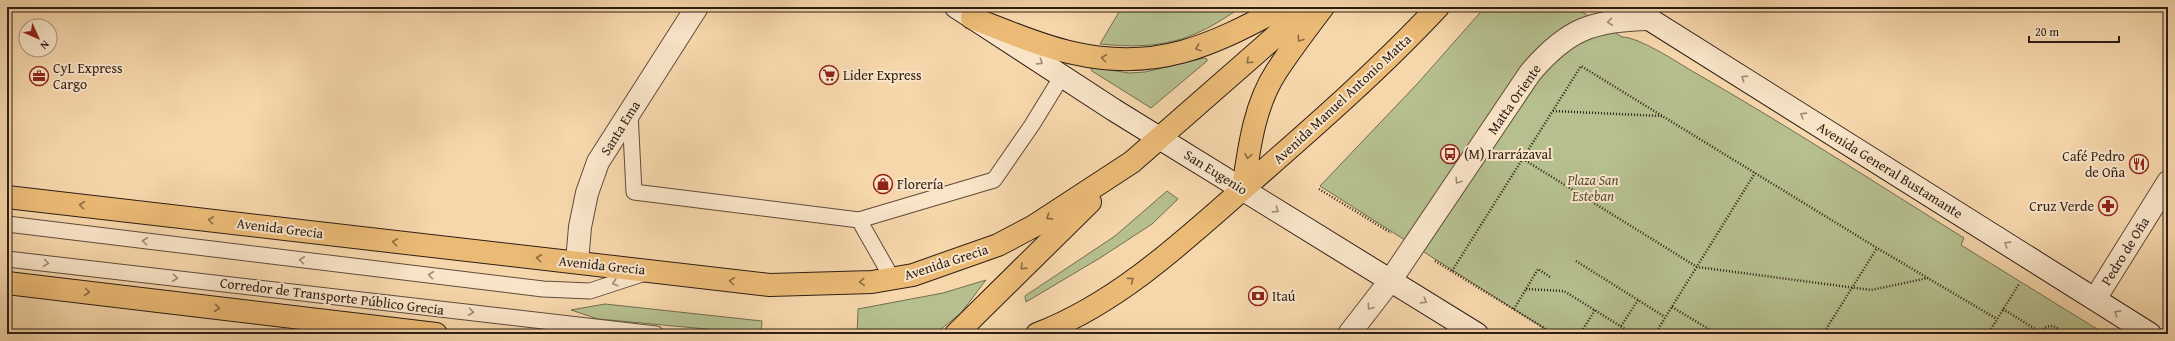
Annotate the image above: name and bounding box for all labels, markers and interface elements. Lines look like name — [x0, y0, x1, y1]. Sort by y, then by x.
one-way arrow — [1607, 17, 1613, 26]
north arrow — [18, 18, 58, 58]
scale bar — [2029, 18, 2119, 44]
text: 20 m — [2035, 23, 2059, 40]
street label: Avenida Manuel Antonio Matta — [1269, 29, 1416, 168]
one-way arrow — [1298, 34, 1305, 41]
text: N — [36, 37, 53, 54]
one-way arrow — [1194, 43, 1201, 51]
one-way arrow — [1101, 54, 1107, 63]
one-way arrow — [1246, 56, 1254, 64]
one-way arrow — [1036, 57, 1043, 65]
place label: CyL Express Cargo — [53, 58, 123, 94]
street label: Matta Oriente — [1482, 59, 1546, 138]
supermarket icon: Lider Express — [818, 64, 840, 86]
office icon: CyL Express Cargo — [28, 65, 50, 87]
place label: Lider Express — [843, 65, 922, 85]
one-way arrow — [1741, 76, 1748, 83]
street label: Santa Ema — [595, 96, 645, 159]
one-way arrow — [1800, 113, 1807, 120]
street label: Avenida General Bustamante — [1813, 117, 1967, 223]
bus stop icon: (M) Irarrázaval — [1439, 143, 1461, 165]
place label: (M) Irarrázaval — [1464, 144, 1552, 164]
street label: San Eugenio — [1180, 145, 1252, 199]
place label: Café Pedro de Oña — [2062, 146, 2125, 182]
one-way arrow — [1244, 153, 1253, 159]
restaurant icon: Café Pedro de Oña — [2128, 153, 2150, 175]
park label: Plaza San Esteban — [1566, 170, 1619, 206]
shop icon: Florería — [872, 173, 894, 195]
place label: Florería — [897, 174, 944, 194]
one-way arrow — [1455, 177, 1463, 184]
pharmacy icon: Cruz Verde — [2097, 195, 2119, 217]
place label: Cruz Verde — [2029, 196, 2094, 216]
one-way arrow — [79, 201, 85, 210]
one-way arrow — [1272, 205, 1279, 212]
one-way arrow — [1046, 212, 1053, 220]
street label: Avenida Grecia — [236, 213, 325, 243]
street label: Pedro de Oña — [2096, 213, 2154, 289]
one-way arrow — [208, 216, 214, 225]
one-way arrow — [142, 236, 148, 245]
one-way arrow — [392, 238, 399, 247]
street label: Avenida Grecia — [901, 239, 991, 285]
one-way arrow — [2004, 241, 2011, 249]
street label: Avenida Grecia — [558, 251, 647, 280]
one-way arrow — [535, 254, 542, 263]
one-way arrow — [299, 256, 305, 265]
one-way arrow — [43, 258, 49, 267]
one-way arrow — [1020, 262, 1028, 270]
one-way arrow — [428, 271, 434, 280]
street label: Corredor de Transporte Público Grecia — [219, 272, 446, 320]
one-way arrow — [172, 273, 178, 282]
one-way arrow — [729, 276, 735, 285]
one-way arrow — [611, 278, 618, 287]
one-way arrow — [859, 278, 865, 286]
one-way arrow — [1127, 278, 1134, 285]
bank icon: Itaú — [1247, 285, 1269, 307]
place label: Itaú — [1272, 286, 1296, 306]
one-way arrow — [84, 288, 90, 297]
one-way arrow — [1420, 296, 1427, 304]
one-way arrow — [213, 303, 220, 312]
one-way arrow — [1368, 303, 1375, 310]
one-way arrow — [468, 307, 474, 316]
one-way arrow — [2114, 311, 2121, 318]

